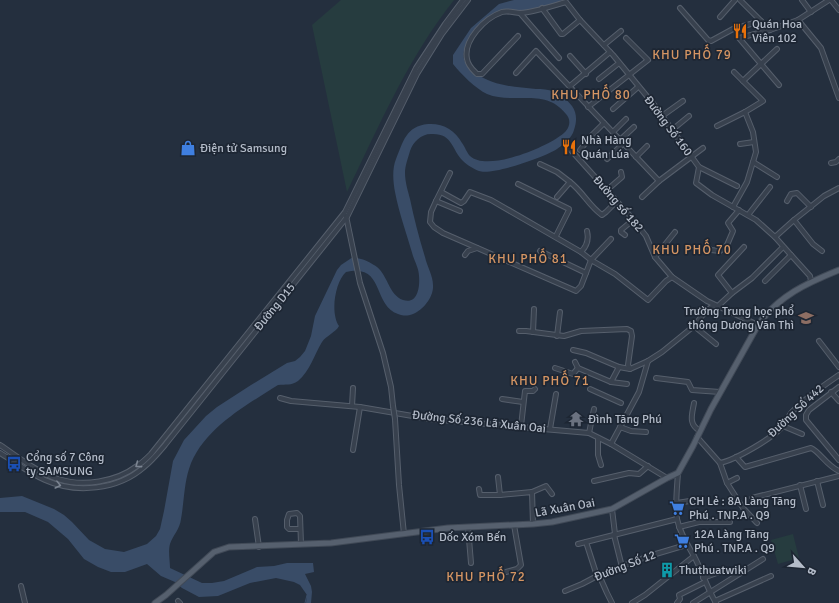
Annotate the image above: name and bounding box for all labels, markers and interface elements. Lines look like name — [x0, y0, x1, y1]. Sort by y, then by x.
place label: Quán Hoa Viên 102 — [752, 17, 802, 46]
restaurant icon: Quán Hoa Viên 102 — [731, 22, 749, 40]
district label: KHU PHỐ 79 — [652, 44, 732, 63]
district label: KHU PHỐ 80 — [551, 84, 631, 103]
street label: Đường Số 160 — [641, 93, 695, 159]
place label: Nhà Hàng Quán Lúa — [581, 133, 631, 162]
restaurant icon: Nhà Hàng Quán Lúa — [560, 138, 578, 156]
shop icon: Điện tử Samsung — [179, 139, 197, 157]
place label: Điện tử Samsung — [200, 141, 287, 156]
street label: Đường số 182 — [589, 173, 647, 235]
district label: KHU PHỐ 70 — [652, 239, 732, 258]
district label: KHU PHỐ 81 — [488, 248, 568, 267]
street label: Đường D15 — [251, 280, 299, 334]
place label: Trường Trung học phổ thông Dương Văn Thì — [684, 304, 794, 333]
school or university icon: Trường Trung học phổ thông Dương Văn Thì — [797, 309, 815, 327]
district label: KHU PHỐ 71 — [510, 370, 590, 389]
street label: Đường Số 442 — [765, 381, 827, 441]
street label: Đường Số 236 Lã Xuân Oai — [411, 408, 547, 436]
temple icon: Đình Tăng Phú — [567, 410, 585, 428]
place label: Đình Tăng Phú — [588, 412, 662, 427]
place label: Cổng số 7 Công ty SAMSUNG — [26, 450, 104, 479]
bus stop icon: Cổng số 7 Công ty SAMSUNG — [5, 455, 23, 473]
one-way arrow — [135, 460, 142, 467]
one-way arrow — [55, 480, 62, 488]
place label: CH Lẻ : 8A Làng Tăng Phú . TNP.A . Q9 — [689, 494, 796, 523]
street label: Lã Xuân Oai — [534, 495, 596, 521]
supermarket icon: CH Lẻ : 8A Làng Tăng Phú . TNP.A . Q9 — [668, 499, 686, 517]
place label: 12A Làng Tăng Phú . TNP.A . Q9 — [694, 527, 775, 556]
bus stop icon: Dốc Xóm Bến — [418, 528, 436, 546]
place label: Dốc Xóm Bến — [439, 530, 506, 545]
supermarket icon: 12A Làng Tăng Phú . TNP.A . Q9 — [673, 532, 691, 550]
street label: Đường Số 12 — [592, 547, 658, 585]
north arrow — [783, 547, 823, 587]
building icon: Thuthuatwiki — [658, 561, 676, 579]
place label: Thuthuatwiki — [679, 563, 747, 578]
text: B — [804, 565, 819, 577]
district label: KHU PHỐ 72 — [446, 566, 526, 585]

